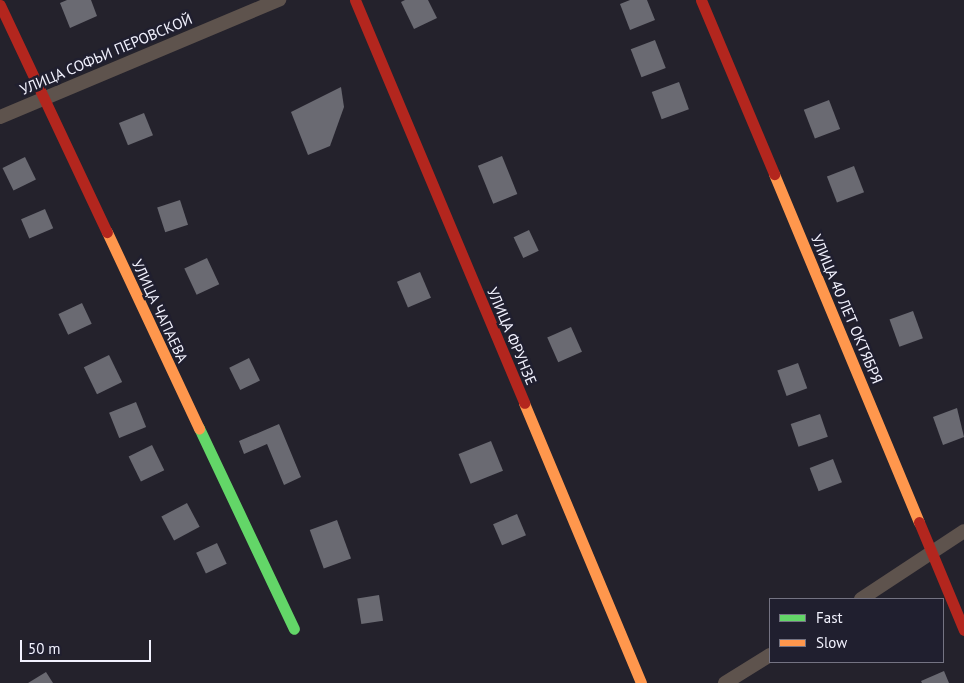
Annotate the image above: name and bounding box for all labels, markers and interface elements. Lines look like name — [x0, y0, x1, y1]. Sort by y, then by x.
street label: УЛИЦА СОФЬИ ПЕРОВСКОЙ — [17, 9, 195, 99]
street label: УЛИЦА 40 ЛЕТ ОКТЯБРЯ — [807, 231, 887, 387]
street label: УЛИЦА ЧАПАЕВА — [128, 256, 192, 366]
street label: УЛИЦА ФРУНЗЕ — [483, 284, 541, 388]
legend — [769, 598, 944, 663]
text: Fast — [816, 608, 843, 627]
scale bar — [22, 630, 154, 662]
text: Slow — [816, 633, 847, 652]
text: 50 m — [28, 639, 61, 658]

